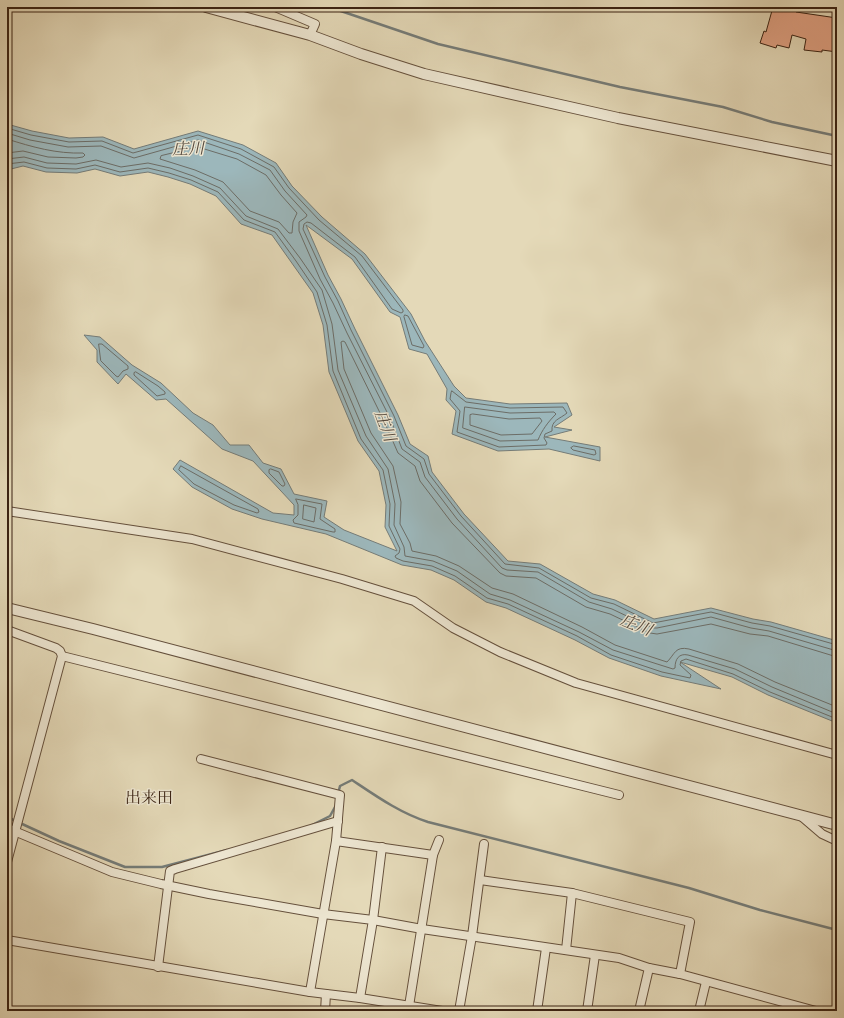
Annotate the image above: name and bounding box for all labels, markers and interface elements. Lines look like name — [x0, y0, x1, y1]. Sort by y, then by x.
water label: 庄川 — [172, 137, 206, 161]
water label: 庄川 — [369, 407, 401, 447]
water label: 庄川 — [617, 609, 657, 642]
district label: 出来田 — [125, 787, 173, 809]

